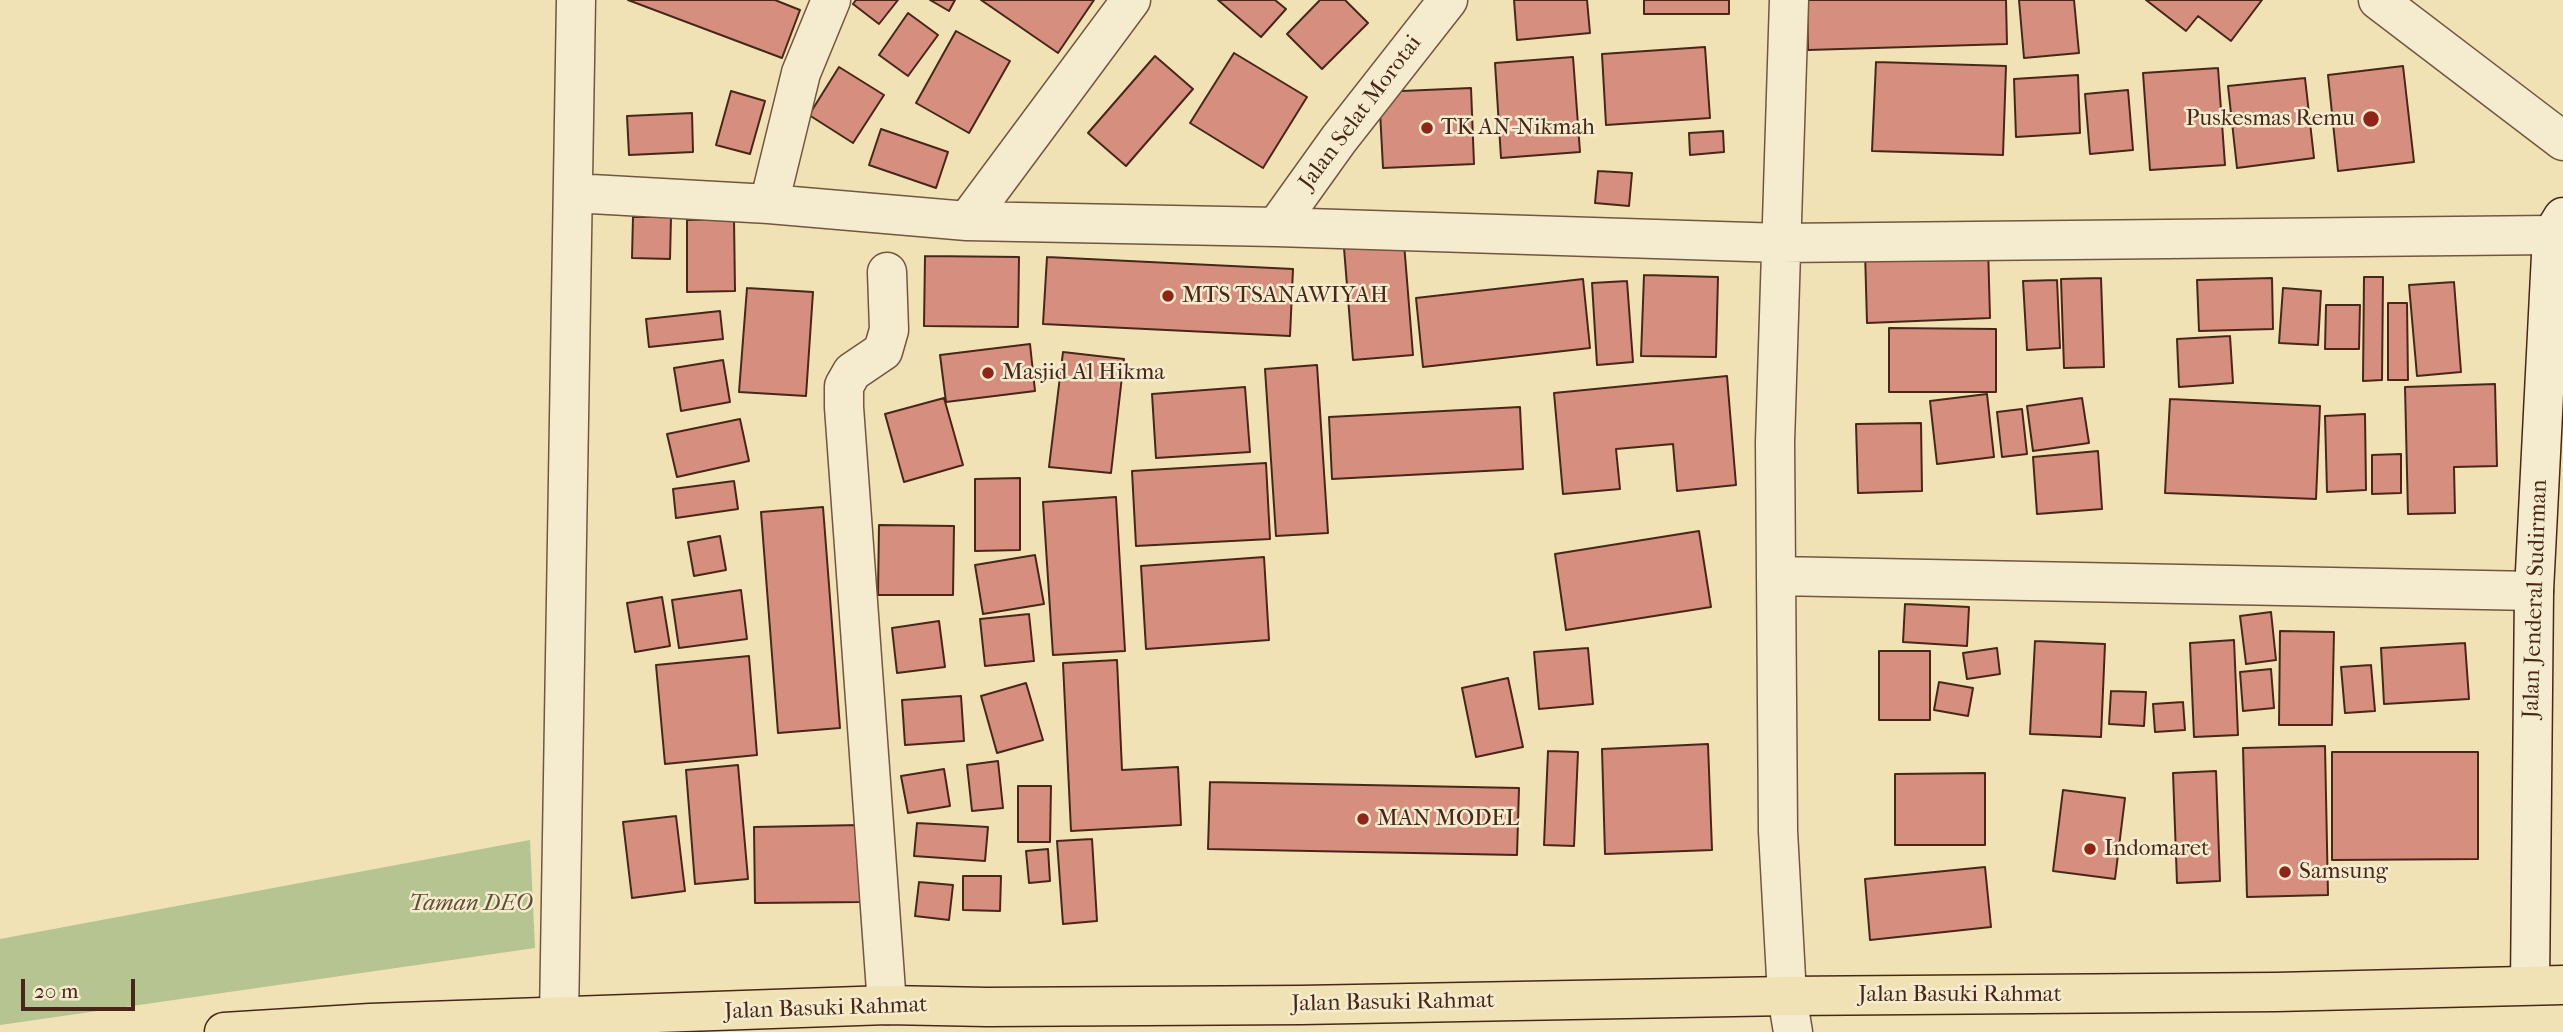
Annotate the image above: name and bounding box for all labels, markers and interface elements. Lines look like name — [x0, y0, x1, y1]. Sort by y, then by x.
street label: Jalan Selat Morotai — [1294, 30, 1428, 196]
place label: Puskesmas Remu — [2185, 105, 2355, 133]
marker: Puskesmas Remu — [2361, 109, 2381, 129]
place label: TK AN-Nikmah — [1441, 114, 1595, 142]
marker: TK AN-Nikmah — [1419, 120, 1435, 136]
place label: MTS TSANAWIYAH — [1182, 282, 1388, 310]
marker: MTS TSANAWIYAH — [1160, 288, 1176, 304]
place label: Masjid Al Hikma — [1002, 359, 1165, 387]
marker: Masjid Al Hikma — [980, 365, 996, 381]
street label: Jalan Jenderal Sudirman — [2518, 479, 2554, 719]
place label: MAN MODEL — [1377, 805, 1519, 833]
marker: MAN MODEL — [1355, 811, 1371, 827]
place label: Indomaret — [2104, 835, 2209, 863]
marker: Indomaret — [2082, 841, 2098, 857]
place label: Samsung — [2299, 858, 2388, 886]
marker: Samsung — [2277, 864, 2293, 880]
park label: Taman DEO — [409, 890, 533, 918]
scale bar — [24, 965, 138, 1009]
text: 20 m — [34, 979, 78, 1003]
street label: Jalan Basuki Rahmat — [1858, 981, 2062, 1009]
street label: Jalan Basuki Rahmat — [1291, 987, 1495, 1019]
street label: Jalan Basuki Rahmat — [724, 992, 928, 1026]

